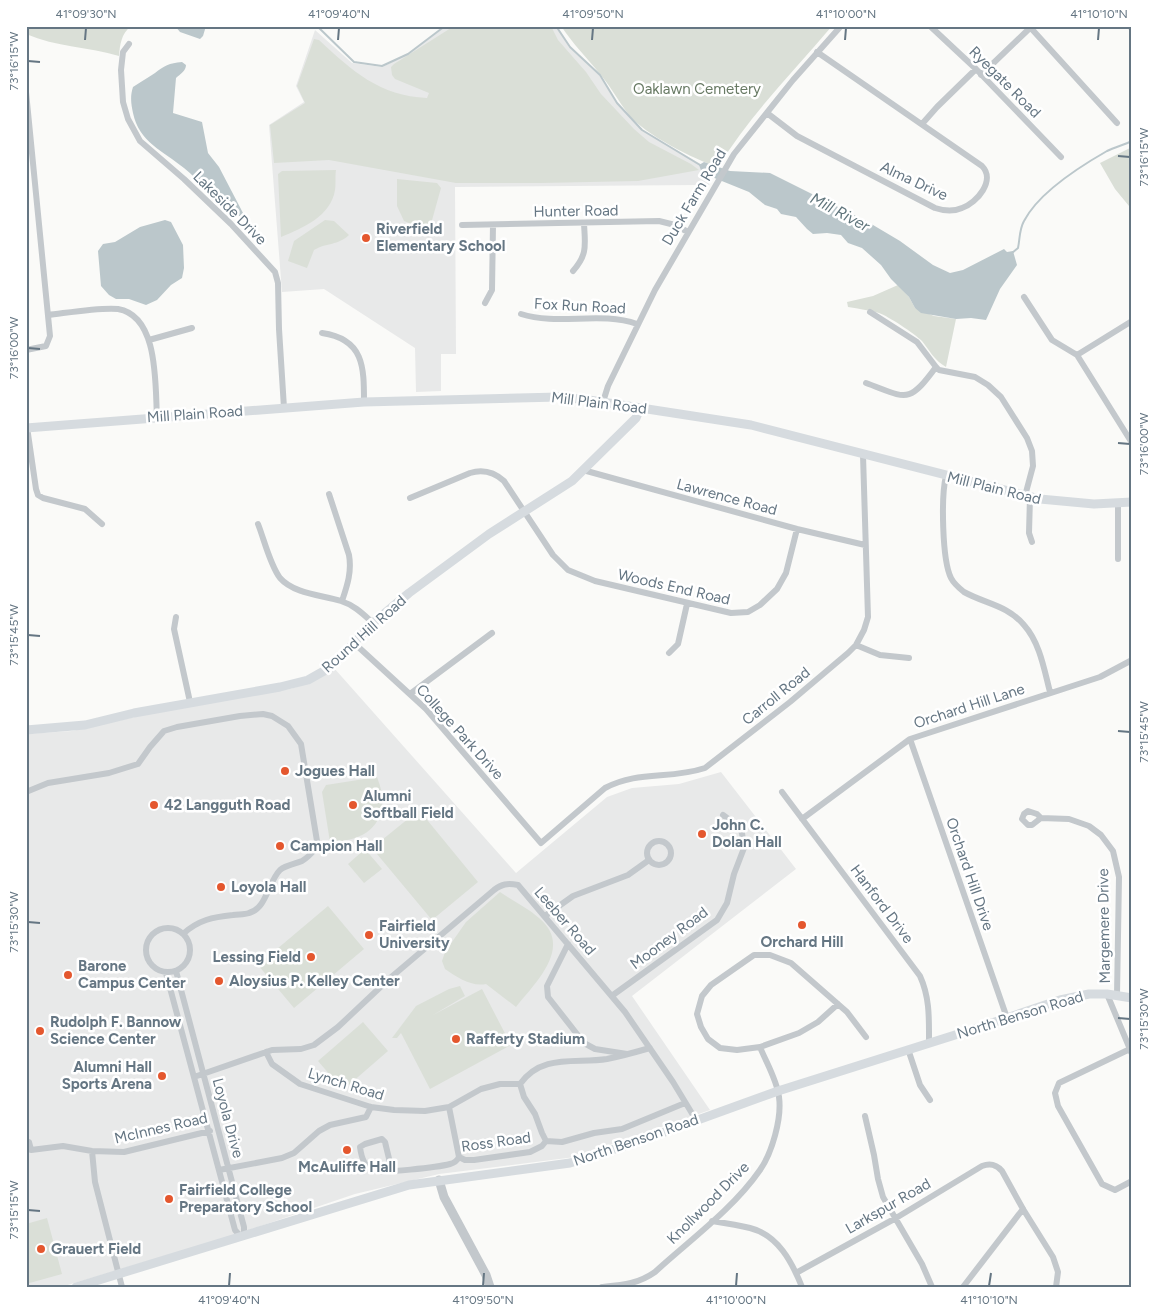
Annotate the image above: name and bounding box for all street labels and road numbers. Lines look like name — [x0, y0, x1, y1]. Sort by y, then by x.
street label: Ryegate Road — [965, 42, 1045, 122]
street label: Duck Farm Road — [658, 145, 730, 249]
street label: Alma Drive — [877, 158, 951, 204]
street label: Lakeside Drive — [189, 167, 271, 249]
street label: Hunter Road — [533, 201, 619, 221]
street label: Fox Run Road — [534, 295, 626, 317]
street label: Mill Plain Road — [550, 388, 648, 418]
street label: Mill Plain Road — [146, 402, 244, 426]
street label: Mill Plain Road — [945, 468, 1043, 508]
street label: Lawrence Road — [675, 475, 779, 519]
street label: Woods End Road — [616, 565, 732, 609]
street label: Round Hill Road — [318, 592, 410, 676]
street label: Carroll Road — [738, 663, 814, 729]
street label: Orchard Hill Lane — [911, 680, 1027, 732]
street label: College Park Drive — [413, 681, 507, 783]
street label: Orchard Hill Drive — [942, 815, 998, 933]
street label: Hanford Drive — [847, 861, 917, 947]
street label: Margemere Drive — [1094, 868, 1114, 984]
street label: Leeber Road — [530, 883, 600, 959]
street label: Mooney Road — [627, 903, 711, 973]
street label: North Benson Road — [955, 987, 1085, 1043]
street label: Lynch Road — [306, 1064, 386, 1104]
street label: Loyola Drive — [209, 1076, 247, 1160]
street label: McInnes Road — [113, 1109, 209, 1147]
street label: North Benson Road — [571, 1110, 701, 1170]
street label: Ross Road — [460, 1128, 532, 1156]
street label: Knollwood Drive — [663, 1158, 753, 1248]
street label: Larkspur Road — [842, 1174, 934, 1238]

